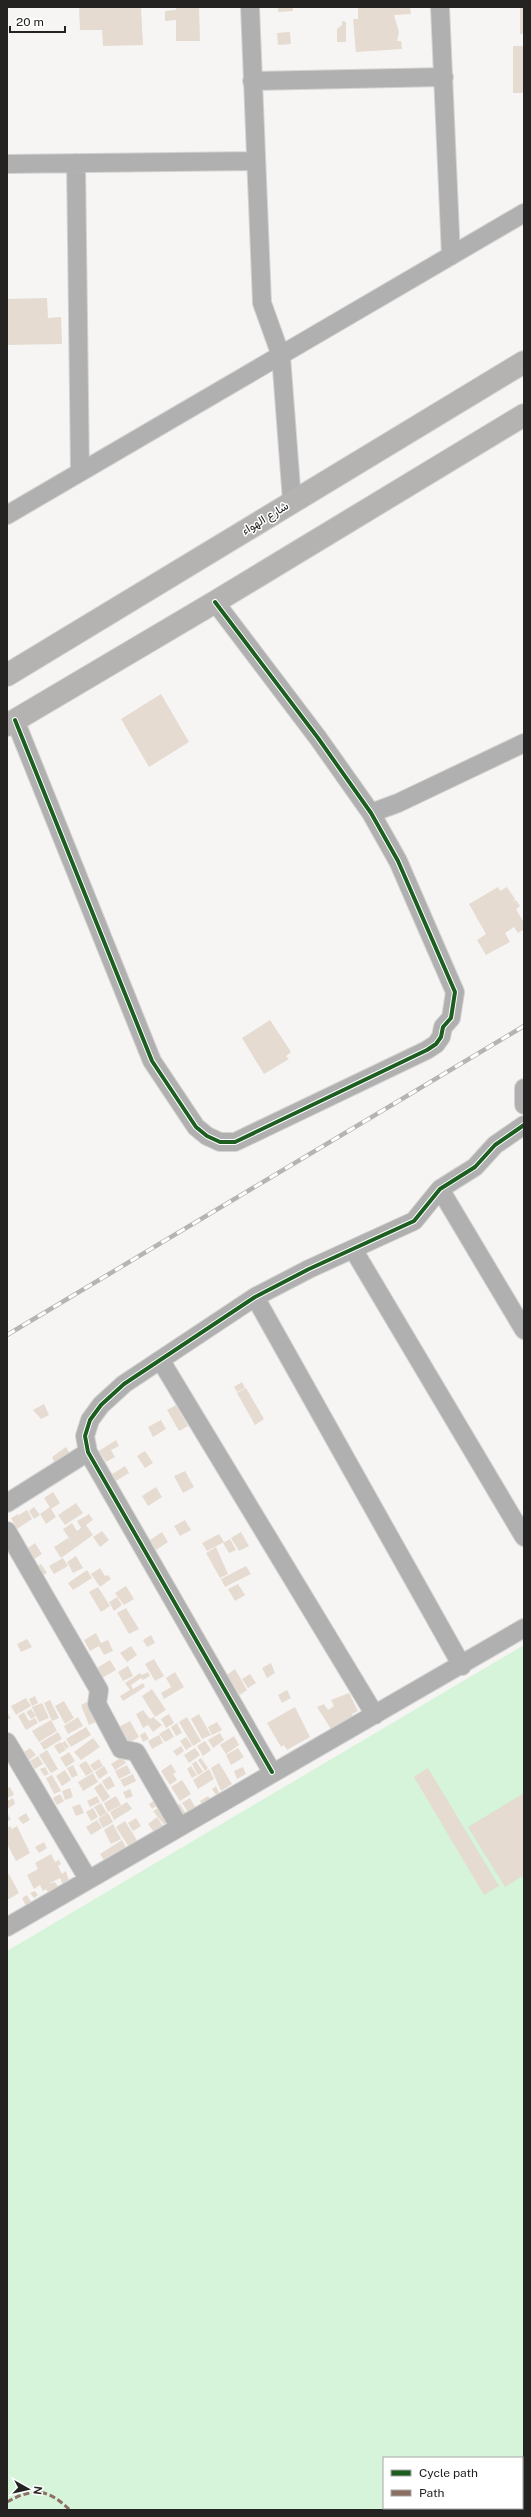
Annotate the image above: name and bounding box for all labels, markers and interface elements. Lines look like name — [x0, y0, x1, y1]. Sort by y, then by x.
scale bar — [10, 8, 65, 34]
text: 20 m — [16, 15, 44, 29]
street label: شارع الهواء — [239, 499, 292, 539]
legend — [383, 2457, 523, 2509]
text: Cycle path — [419, 2466, 478, 2480]
north arrow — [8, 2469, 48, 2509]
text: N — [31, 2485, 44, 2495]
text: Path — [419, 2486, 445, 2500]

